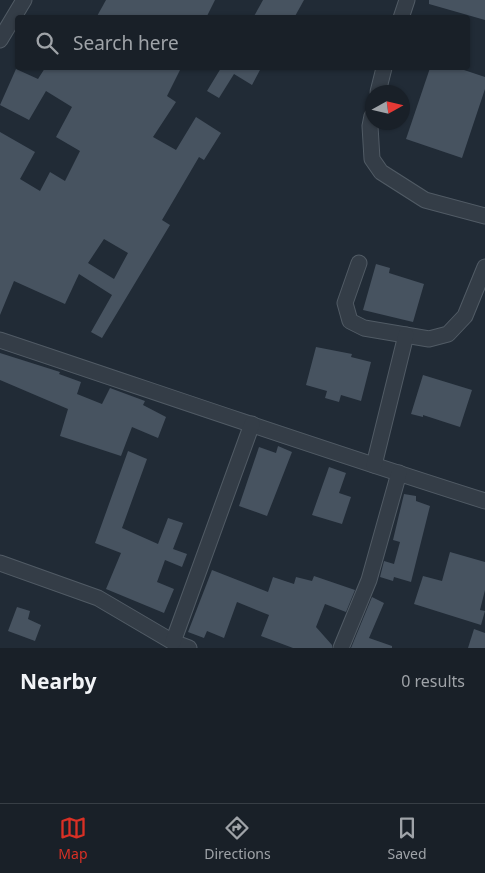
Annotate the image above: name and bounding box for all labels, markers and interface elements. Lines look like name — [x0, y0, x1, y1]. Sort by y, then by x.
search box — [15, 15, 470, 70]
icon: search — [33, 29, 61, 57]
text: Search here — [73, 30, 179, 56]
north arrow — [365, 85, 410, 130]
text: Nearby — [20, 667, 96, 695]
text: 0 results — [401, 670, 465, 692]
tab: Map — [58, 814, 88, 863]
tab: Directions — [204, 814, 271, 863]
tab: Saved — [387, 814, 427, 863]

